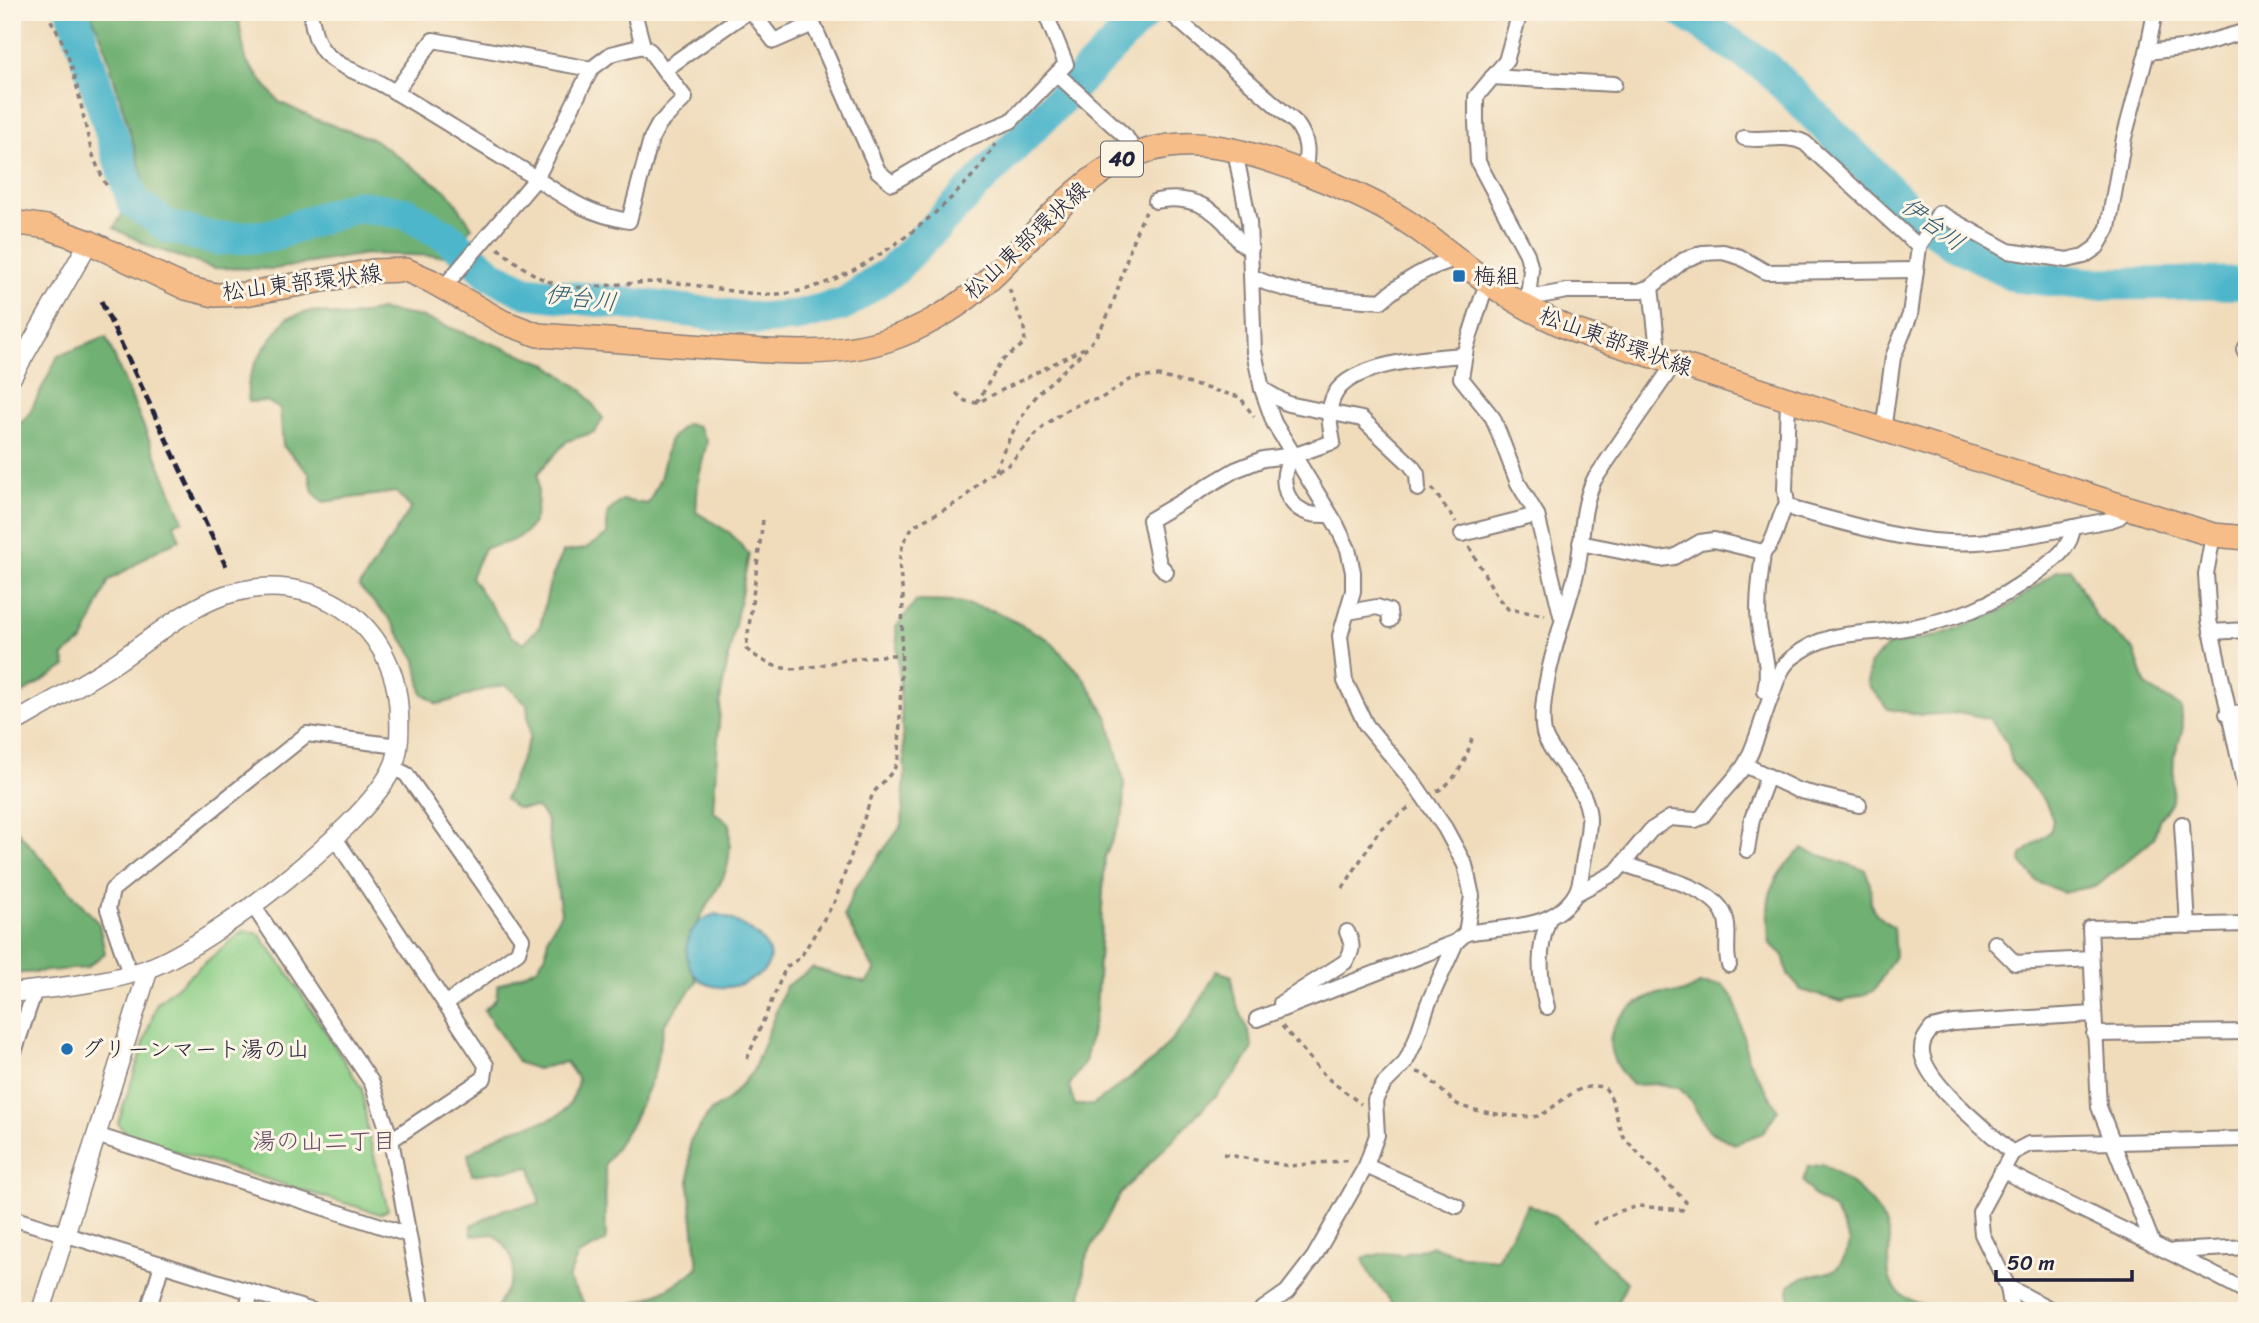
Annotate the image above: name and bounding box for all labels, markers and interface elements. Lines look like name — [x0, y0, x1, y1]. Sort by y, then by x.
road number: 40 — [1101, 142, 1143, 176]
street label: 松山東部環状線 — [953, 170, 1099, 310]
water label: 伊台川 — [1892, 186, 1974, 262]
street label: 松山東部環状線 — [220, 252, 384, 313]
place label: 梅組 — [1473, 256, 1519, 297]
marker: 梅組 — [1451, 268, 1467, 284]
water label: 伊台川 — [543, 273, 619, 323]
street label: 松山東部環状線 — [1533, 295, 1698, 388]
place label: グリーンマート湯の山 — [81, 1029, 310, 1070]
marker: グリーンマート湯の山 — [59, 1041, 75, 1057]
district label: 湯の山二丁目 — [252, 1120, 396, 1162]
scale bar — [1996, 1239, 2133, 1283]
text: 50 m — [2007, 1244, 2055, 1282]

